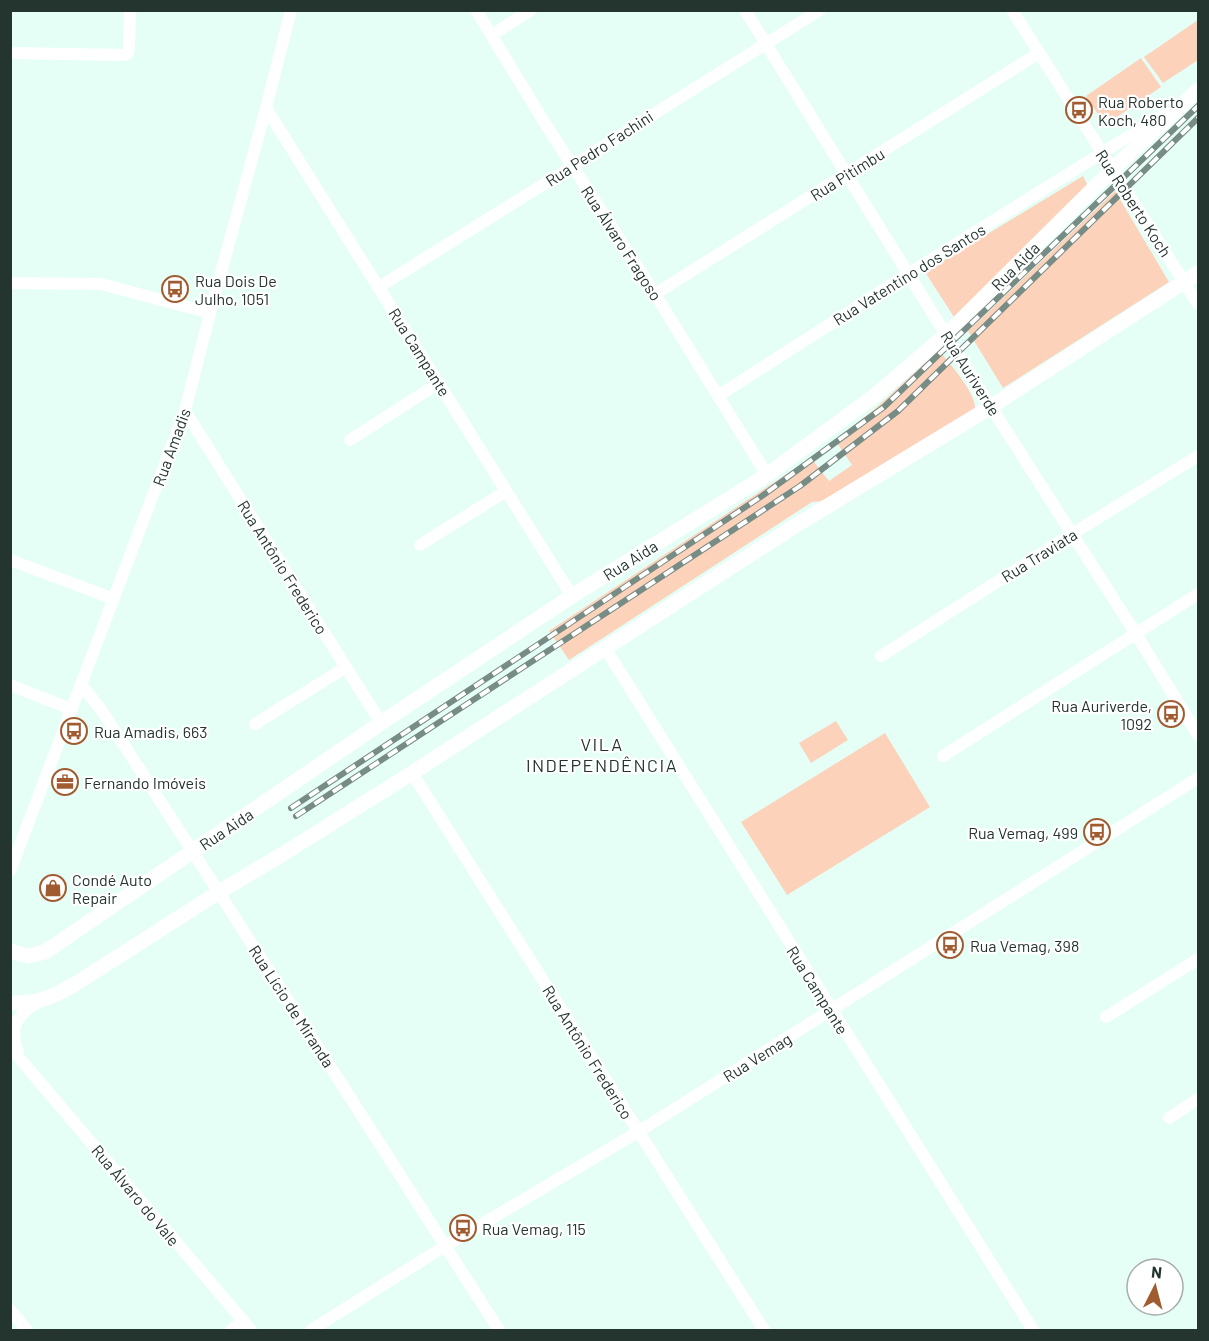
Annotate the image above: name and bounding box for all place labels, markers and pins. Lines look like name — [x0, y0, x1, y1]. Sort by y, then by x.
place label: Rua Roberto Koch, 480 — [1098, 92, 1184, 129]
bus stop icon: Rua Roberto Koch, 480 — [1064, 95, 1094, 125]
place label: Rua Dois De Julho, 1051 — [195, 271, 277, 308]
bus stop icon: Rua Dois De Julho, 1051 — [160, 274, 190, 304]
place label: Rua Auriverde, 1092 — [1051, 696, 1152, 733]
bus stop icon: Rua Auriverde, 1092 — [1156, 699, 1186, 729]
bus stop icon: Rua Amadis, 663 — [59, 716, 89, 746]
place label: Rua Amadis, 663 — [94, 722, 208, 741]
office icon: Fernando Imóveis — [50, 767, 80, 797]
place label: Fernando Imóveis — [84, 773, 206, 792]
bus stop icon: Rua Vemag, 499 — [1082, 817, 1112, 847]
place label: Rua Vemag, 499 — [968, 823, 1078, 842]
place label: Condé Auto Repair — [72, 870, 152, 907]
shop icon: Condé Auto Repair — [38, 873, 68, 903]
bus stop icon: Rua Vemag, 398 — [935, 930, 965, 960]
place label: Rua Vemag, 398 — [970, 936, 1079, 955]
bus stop icon: Rua Vemag, 115 — [448, 1213, 478, 1243]
place label: Rua Vemag, 115 — [482, 1219, 586, 1238]

